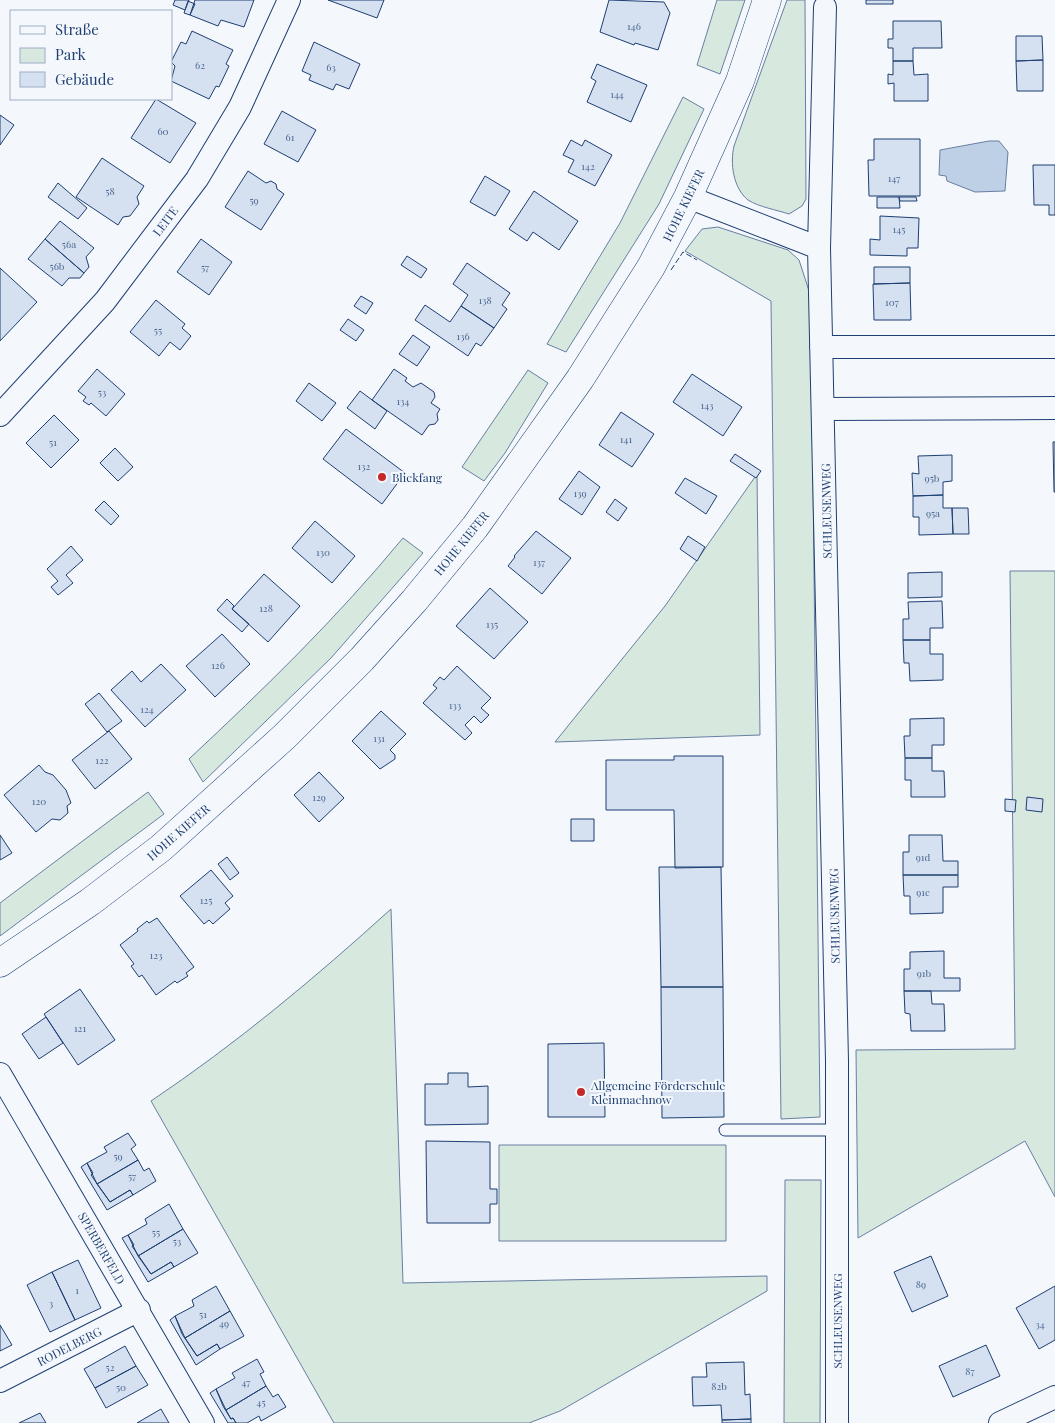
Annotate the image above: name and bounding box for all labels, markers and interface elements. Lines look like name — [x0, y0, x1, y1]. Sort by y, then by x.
legend — [10, 10, 172, 100]
text: Straße — [55, 19, 99, 39]
house number: 146 — [627, 19, 641, 33]
text: Park — [55, 44, 87, 64]
house number: 62 — [195, 58, 205, 72]
house number: 63 — [326, 60, 336, 74]
text: Gebäude — [55, 69, 114, 89]
house number: 144 — [610, 87, 624, 101]
house number: 60 — [157, 124, 169, 138]
house number: 61 — [286, 130, 295, 144]
house number: 142 — [581, 159, 595, 173]
street label: HOHE KIEFER — [659, 166, 707, 244]
house number: 147 — [888, 171, 900, 185]
house number: 58 — [105, 184, 115, 198]
house number: 59 — [249, 193, 259, 207]
street label: LEITE — [149, 203, 181, 239]
house number: 145 — [893, 222, 905, 236]
house number: 56a — [62, 237, 76, 251]
house number: 56b — [50, 259, 65, 273]
house number: 57 — [201, 260, 209, 274]
house number: 138 — [478, 293, 492, 307]
house number: 107 — [885, 295, 899, 309]
house number: 55 — [154, 323, 162, 337]
house number: 136 — [456, 329, 470, 343]
house number: 53 — [98, 385, 107, 399]
house number: 134 — [397, 394, 410, 408]
house number: 143 — [701, 398, 714, 412]
house number: 141 — [620, 432, 632, 446]
house number: 51 — [49, 435, 57, 449]
house number: 132 — [358, 459, 371, 473]
street label: SCHLEUSENWEG — [817, 463, 835, 559]
place label: Blickfang — [392, 469, 443, 485]
marker: Blickfang — [376, 471, 388, 483]
house number: 95b — [925, 471, 940, 485]
house number: 139 — [573, 486, 587, 500]
house number: 95a — [926, 506, 940, 520]
street label: HOHE KIEFER — [430, 507, 492, 578]
house number: 130 — [316, 545, 330, 559]
house number: 137 — [533, 555, 545, 569]
house number: 128 — [259, 601, 273, 615]
house number: 135 — [486, 617, 498, 631]
house number: 126 — [211, 658, 225, 672]
house number: 133 — [449, 698, 462, 712]
house number: 124 — [140, 702, 154, 716]
house number: 131 — [373, 731, 385, 745]
house number: 122 — [95, 753, 109, 767]
house number: 129 — [312, 790, 326, 804]
house number: 120 — [32, 794, 46, 808]
street label: HOHE KIEFER — [143, 800, 213, 864]
house number: 91d — [916, 850, 930, 864]
street label: SCHLEUSENWEG — [825, 868, 843, 964]
house number: 91c — [916, 885, 930, 899]
house number: 125 — [200, 893, 212, 907]
house number: 123 — [150, 948, 163, 962]
house number: 91b — [917, 966, 932, 980]
house number: 121 — [74, 1021, 86, 1035]
place label: Allgemeine Förderschule Kleinmachnow — [590, 1077, 725, 1107]
marker: Allgemeine Förderschule Kleinmachnow — [575, 1086, 587, 1098]
house number: 59 — [113, 1149, 123, 1163]
house number: 57 — [128, 1169, 136, 1183]
street label: SPERBERFELD — [75, 1209, 129, 1287]
house number: 55 — [152, 1225, 160, 1239]
house number: 53 — [173, 1234, 182, 1248]
street label: SCHLEUSENWEG — [829, 1273, 845, 1369]
house number: 89 — [916, 1277, 926, 1291]
house number: 1 — [75, 1283, 79, 1297]
house number: 3 — [49, 1296, 54, 1310]
house number: 51 — [199, 1307, 207, 1321]
house number: 49 — [219, 1316, 229, 1330]
house number: 34 — [1035, 1317, 1045, 1331]
street label: RODELBERG — [34, 1323, 105, 1369]
house number: 52 — [106, 1360, 115, 1374]
house number: 87 — [965, 1364, 975, 1378]
house number: 47 — [242, 1375, 250, 1389]
house number: 82b — [711, 1379, 727, 1393]
house number: 50 — [116, 1380, 126, 1394]
house number: 45 — [256, 1395, 266, 1409]

